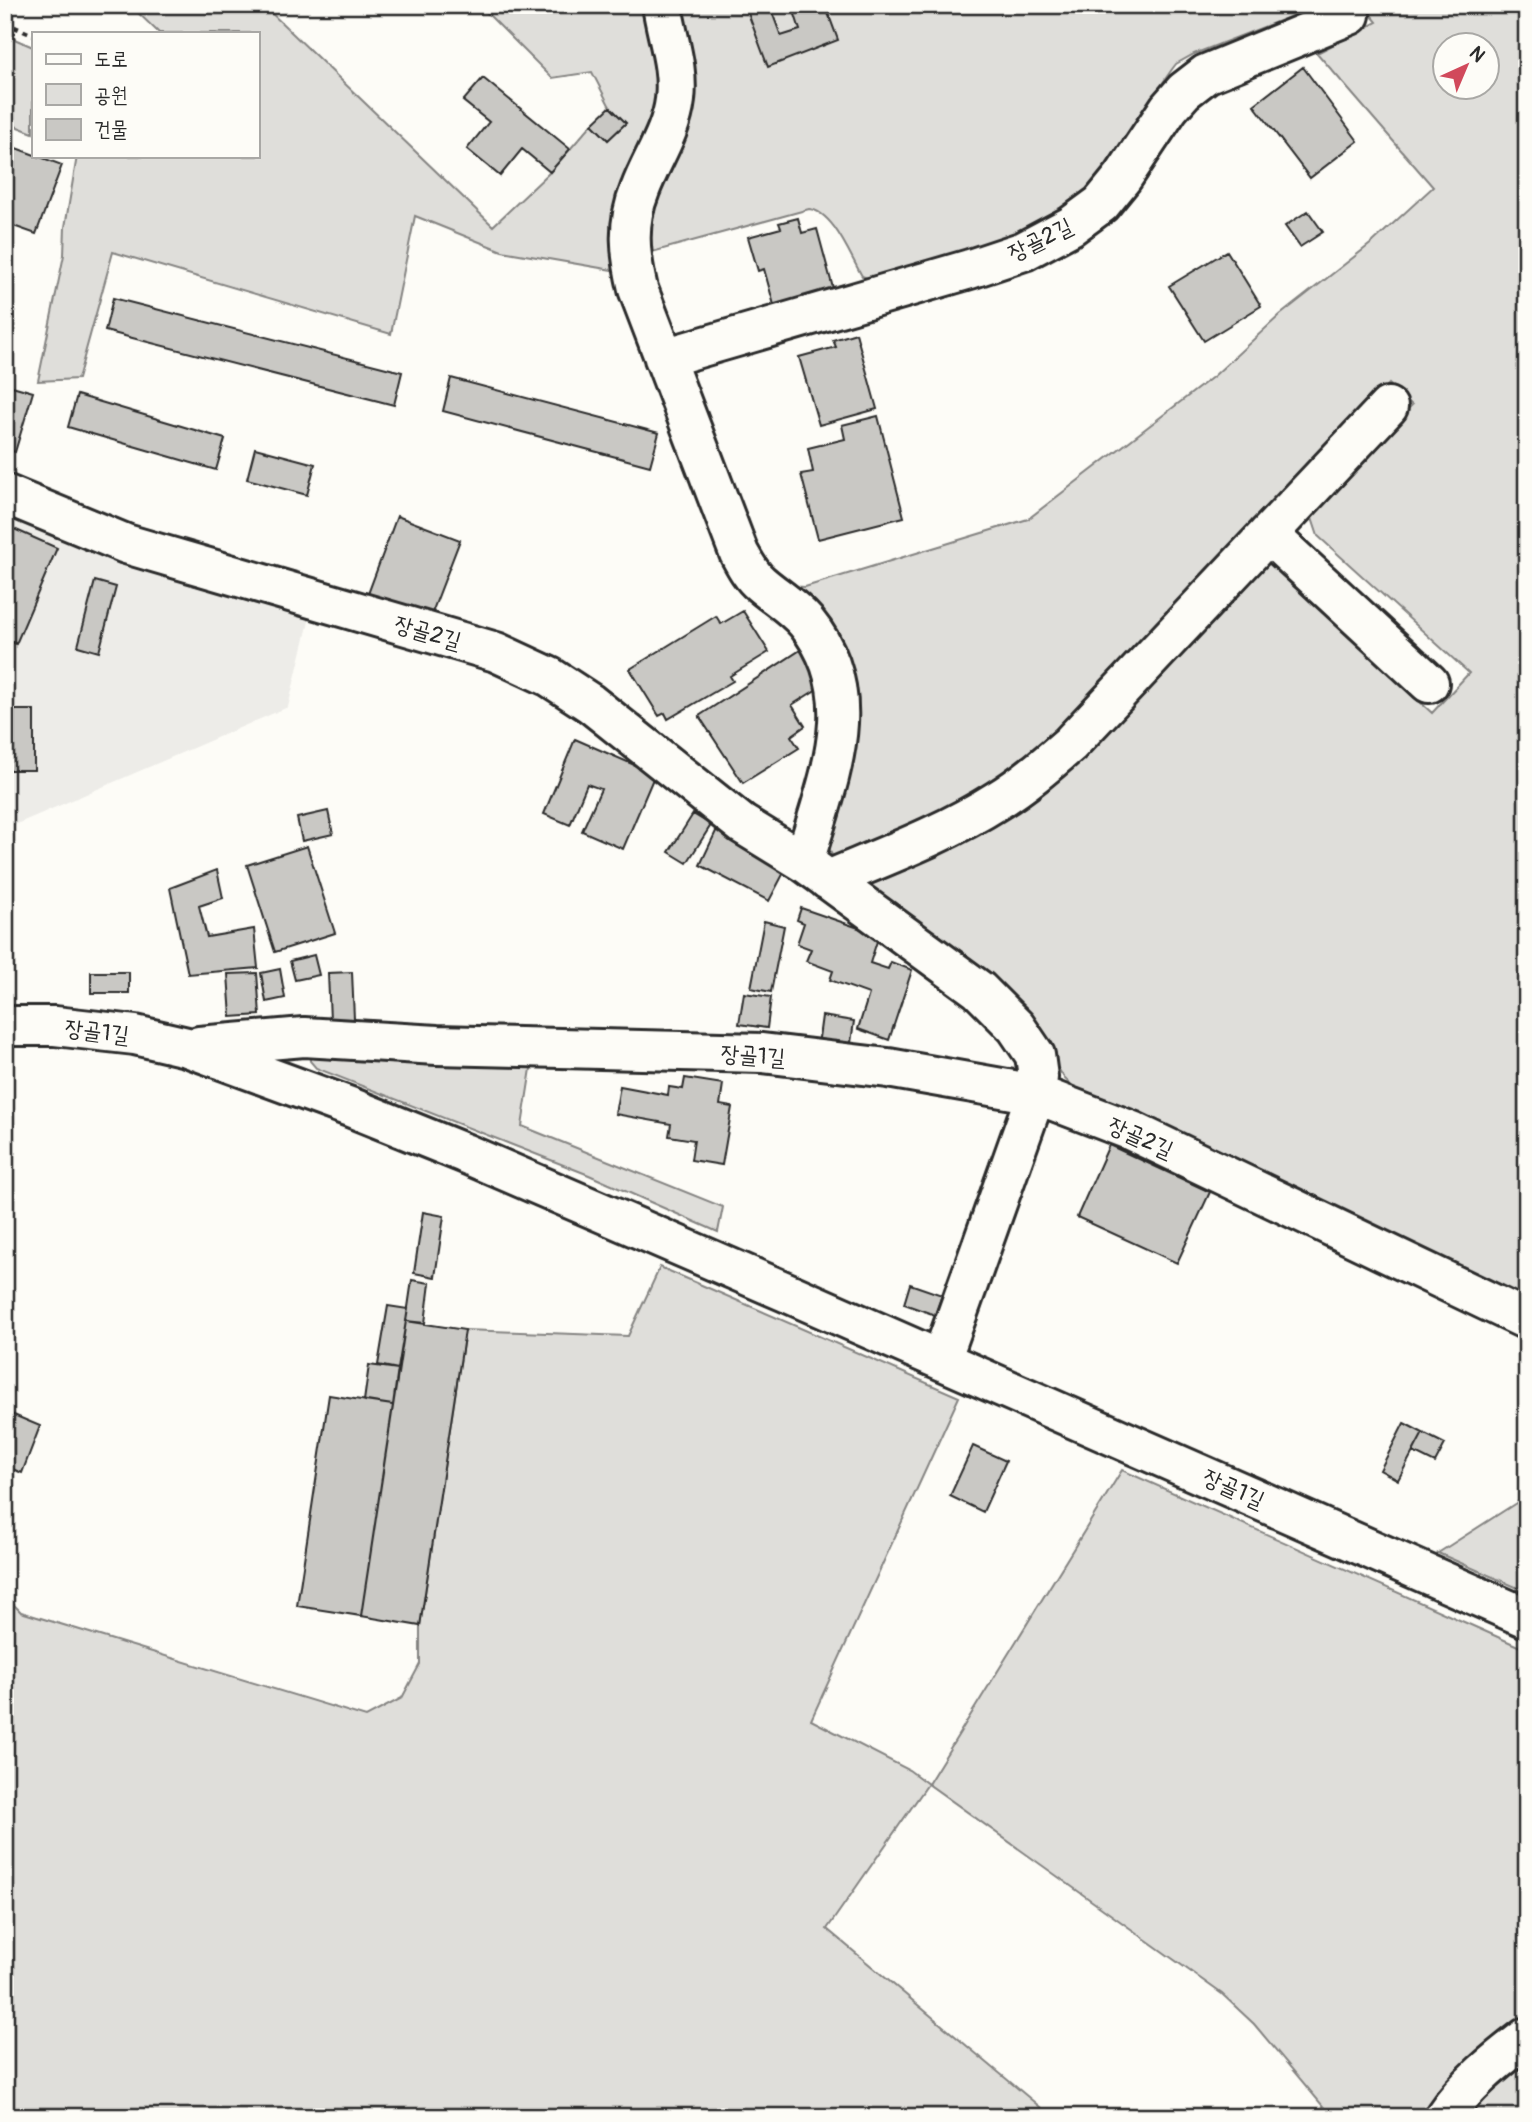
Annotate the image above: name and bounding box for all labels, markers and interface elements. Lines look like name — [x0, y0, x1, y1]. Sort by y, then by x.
legend — [32, 32, 259, 158]
north arrow — [1430, 32, 1500, 102]
text: N — [1464, 41, 1490, 68]
text: 도로 — [94, 46, 128, 73]
text: 공원 — [94, 82, 128, 109]
text: 건물 — [94, 116, 128, 143]
street label: 장골2길 — [1003, 211, 1077, 267]
street label: 장골2길 — [391, 609, 465, 656]
street label: 장골1길 — [63, 1013, 131, 1050]
street label: 장골1길 — [720, 1039, 786, 1072]
street label: 장골2길 — [1104, 1110, 1178, 1165]
street label: 장골1길 — [1198, 1462, 1269, 1515]

